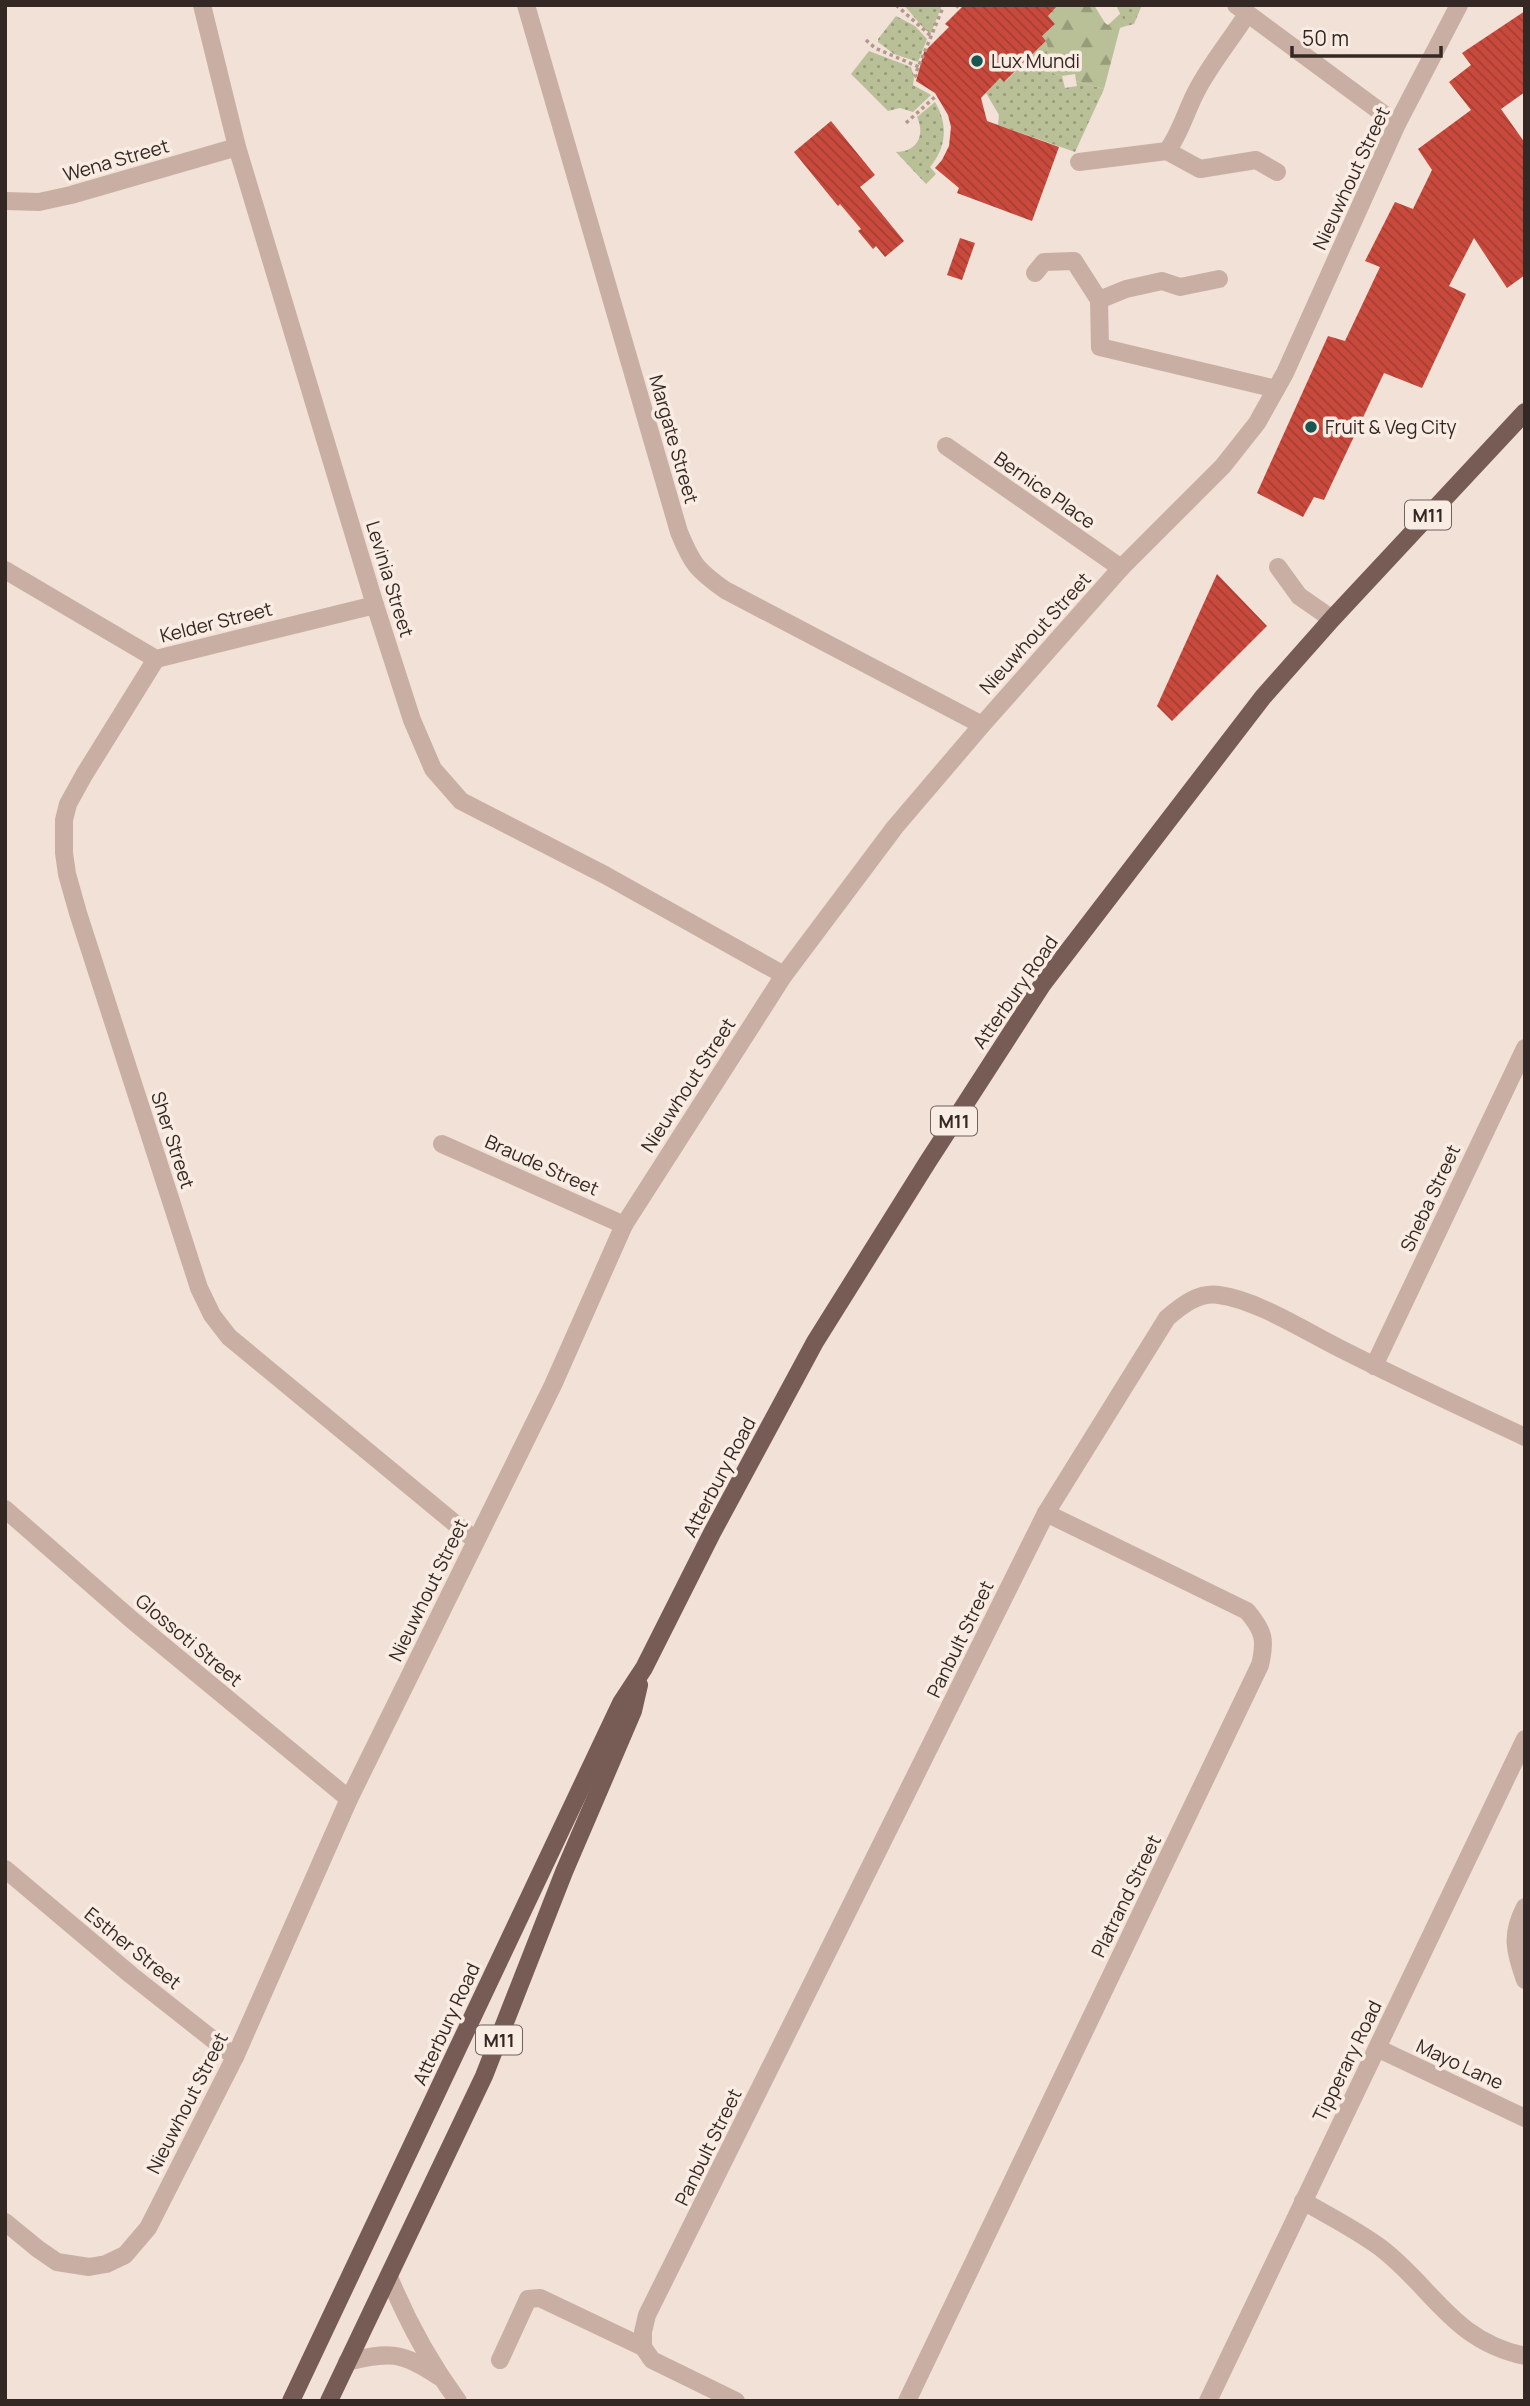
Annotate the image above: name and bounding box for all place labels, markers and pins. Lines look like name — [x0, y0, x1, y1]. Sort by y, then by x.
place label: Lux Mundi — [991, 48, 1080, 74]
marker: Lux Mundi — [969, 53, 985, 69]
place label: Fruit & Veg City — [1325, 414, 1457, 440]
marker: Fruit & Veg City — [1303, 419, 1319, 435]

